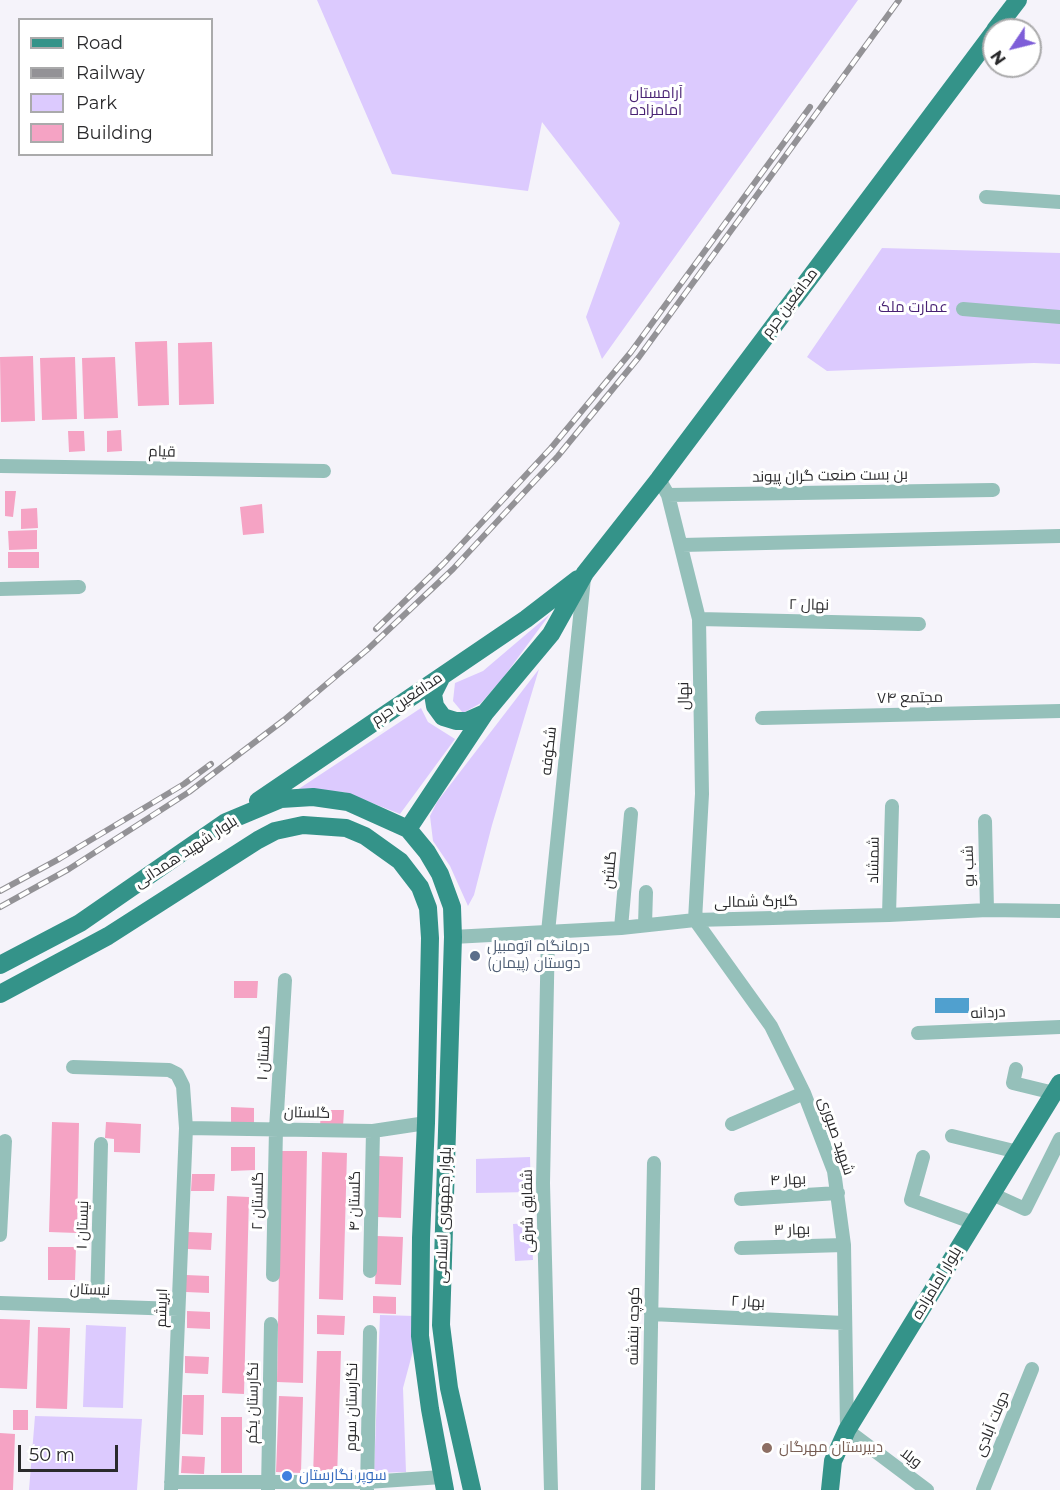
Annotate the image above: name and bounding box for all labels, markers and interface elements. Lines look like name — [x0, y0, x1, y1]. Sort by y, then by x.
legend — [18, 18, 213, 156]
north arrow — [982, 18, 1042, 78]
text: Road — [76, 32, 123, 54]
text: N — [987, 47, 1010, 68]
text: Railway — [76, 62, 145, 84]
park label: آرامستان امامزاده — [629, 85, 683, 120]
text: Park — [76, 92, 117, 114]
text: Building — [76, 122, 153, 144]
street label: مدافعین حرم — [758, 265, 822, 341]
park label: عمارت ملک — [878, 299, 948, 317]
street label: قیام — [148, 443, 176, 461]
street label: بن بست صنعت گران پیوند — [752, 466, 908, 486]
street label: نهال ۲ — [789, 596, 829, 614]
street label: مدافعین حرم — [368, 669, 446, 729]
street label: نهال — [675, 682, 693, 710]
street label: مجتمع ۷۴ — [877, 688, 943, 708]
street label: شکوفه — [538, 726, 560, 776]
street label: بلوار شهید همدانی — [131, 812, 241, 892]
street label: شمشاد — [865, 836, 883, 884]
street label: شب بو — [959, 845, 979, 887]
street label: گلشن — [599, 850, 621, 890]
street label: گلبرگ شمالی — [714, 892, 798, 912]
place label: درمانگاه اتومبیل دوستان (پیمان) — [487, 938, 590, 973]
marker: درمانگاه اتومبیل دوستان (پیمان) — [468, 949, 482, 963]
street label: دردانه — [970, 1003, 1006, 1023]
street label: گلستان ۱ — [254, 1025, 274, 1081]
street label: شهید صبوری — [814, 1095, 858, 1177]
street label: گلستان — [284, 1104, 330, 1122]
street label: بلوار جمهوری اسلامی — [433, 1146, 455, 1284]
street label: شقایق شرقی — [518, 1169, 538, 1253]
street label: بهار ۴ — [769, 1170, 807, 1190]
street label: گلستان ۴ — [345, 1171, 365, 1231]
street label: گلستان ۲ — [248, 1172, 268, 1230]
street label: نیستان ۱ — [73, 1200, 93, 1250]
street label: بهار ۳ — [774, 1220, 810, 1240]
street label: بلوار امامزاده — [908, 1243, 966, 1323]
street label: نیستان — [70, 1280, 110, 1300]
street label: کوچه بنفشه — [624, 1287, 644, 1365]
street label: ابریشم — [152, 1288, 172, 1328]
street label: بهار ۲ — [730, 1292, 766, 1312]
street label: نگارستان یکم — [243, 1362, 263, 1444]
street label: نگارستان سوم — [342, 1363, 362, 1451]
street label: دولت آبادی — [971, 1389, 1013, 1459]
scale bar — [21, 1433, 122, 1471]
place label: دبیرستان مهرگان — [779, 1439, 883, 1457]
marker: دبیرستان مهرگان — [760, 1441, 774, 1455]
text: 50 m — [29, 1444, 75, 1466]
street label: ویلا — [897, 1444, 925, 1472]
place label: سوپر نگارستان — [299, 1467, 387, 1485]
marker: سوپر نگارستان — [280, 1469, 294, 1483]

